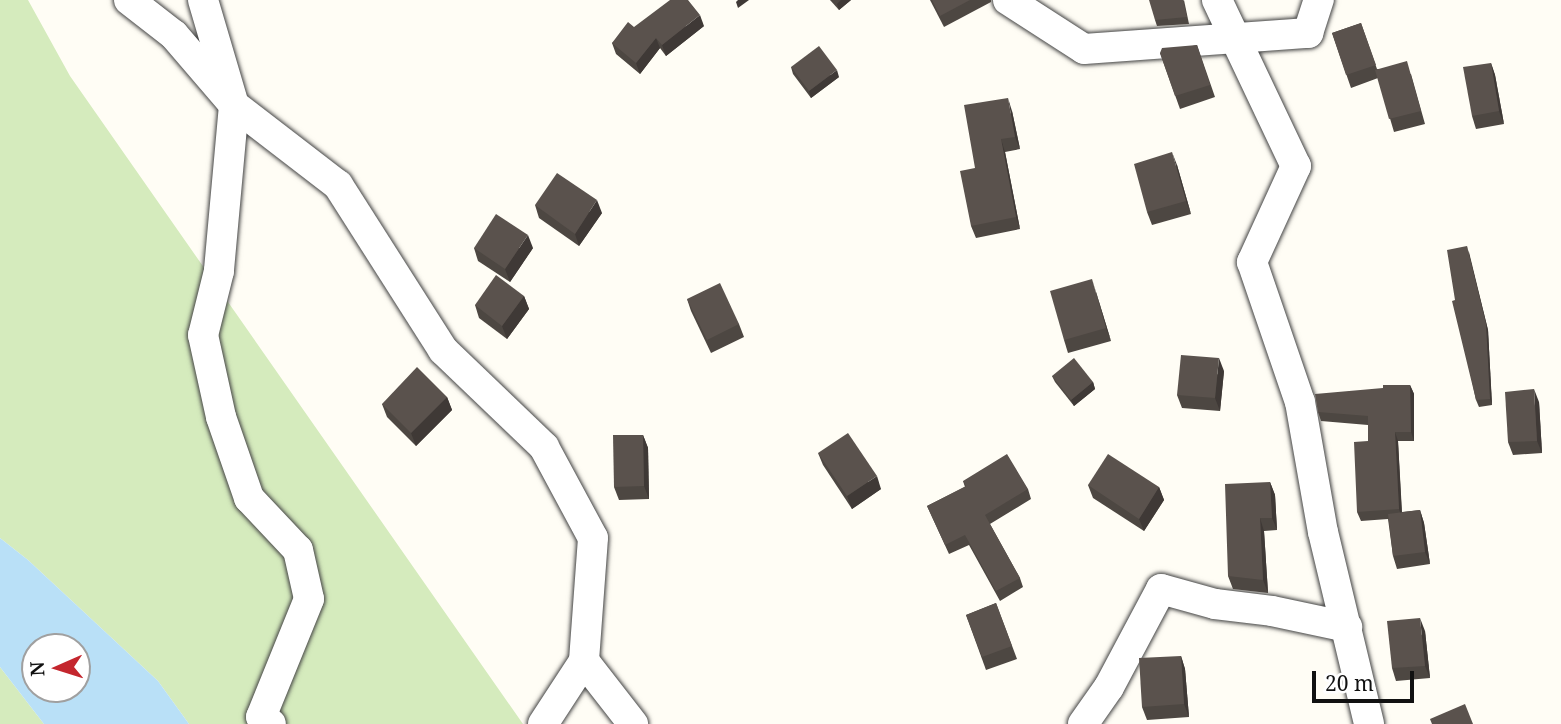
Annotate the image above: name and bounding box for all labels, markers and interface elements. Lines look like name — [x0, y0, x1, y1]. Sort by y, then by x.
north arrow — [21, 633, 91, 703]
scale bar — [1316, 658, 1418, 702]
text: N — [24, 661, 50, 677]
text: 20 m — [1325, 669, 1374, 697]

